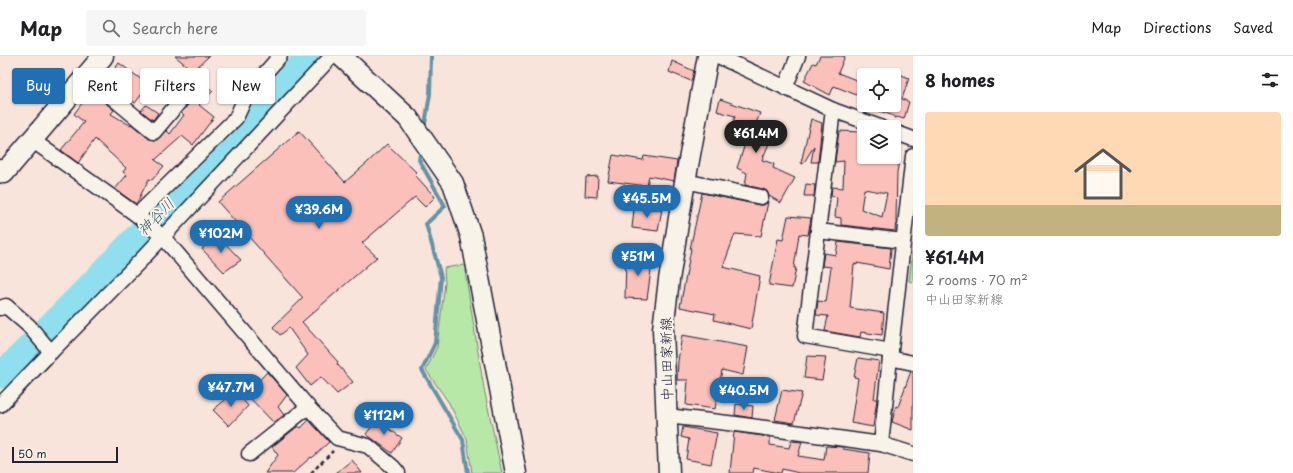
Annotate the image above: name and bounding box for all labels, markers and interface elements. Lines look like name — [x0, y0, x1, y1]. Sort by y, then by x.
search box — [86, 10, 366, 46]
text: Map — [20, 14, 62, 42]
text: Search here — [132, 16, 218, 39]
icon: search — [100, 17, 122, 39]
text: Map — [1091, 17, 1121, 38]
text: Directions — [1143, 17, 1211, 38]
text: Saved — [1233, 17, 1273, 38]
text: 8 homes — [925, 67, 995, 93]
chip: Buy — [12, 68, 65, 104]
chip: Rent — [73, 68, 132, 104]
chip: Filters — [140, 68, 209, 104]
chip: New — [217, 68, 275, 104]
map controls — [857, 68, 901, 164]
button: locate — [857, 68, 901, 112]
icon: filters — [1259, 69, 1281, 91]
pin: ¥61.4M — [723, 120, 789, 154]
button: layers — [857, 120, 901, 164]
text: ¥61.4M — [733, 123, 779, 142]
icon: home — [1067, 138, 1139, 210]
pin: ¥45.5M — [614, 185, 680, 219]
text: ¥45.5M — [623, 188, 671, 207]
water label: 神谷川 — [131, 192, 179, 240]
pin: ¥39.6M — [286, 196, 352, 230]
text: ¥39.6M — [295, 199, 343, 218]
pin: ¥102M — [193, 220, 249, 254]
text: ¥102M — [199, 223, 243, 242]
pin: ¥51M — [614, 243, 662, 277]
text: ¥61.4M — [925, 244, 984, 270]
text: ¥51M — [621, 246, 655, 265]
text: 2 rooms · 70 m² — [925, 270, 1028, 289]
text: 中山田家新線 — [925, 289, 1003, 308]
street label: 中山田家新線 — [655, 317, 677, 401]
pin: ¥47.7M — [198, 374, 264, 408]
text: ¥47.7M — [207, 377, 255, 396]
pin: ¥40.5M — [711, 377, 777, 411]
text: ¥40.5M — [719, 380, 769, 399]
pin: ¥112M — [356, 402, 412, 436]
text: ¥112M — [363, 405, 405, 424]
scale bar — [12, 445, 118, 464]
text: 50 m — [18, 445, 47, 462]

